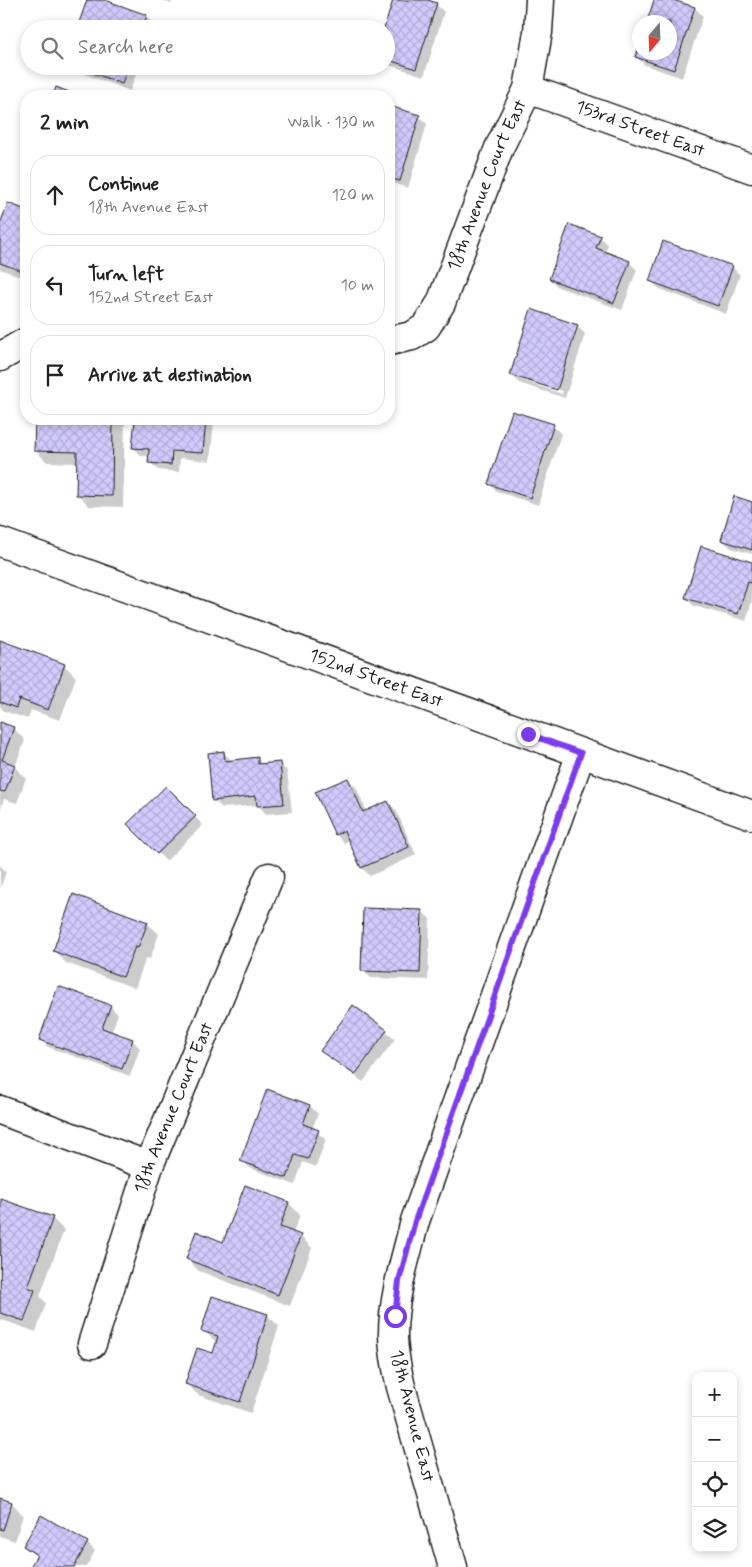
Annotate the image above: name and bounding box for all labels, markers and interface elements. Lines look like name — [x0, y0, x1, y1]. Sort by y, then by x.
north arrow — [632, 15, 677, 60]
search box — [20, 20, 395, 75]
icon: search — [38, 34, 66, 62]
text: Search here — [78, 35, 174, 60]
street label: 18th Avenue Court East — [442, 95, 533, 274]
street label: 153rd Street East — [572, 95, 709, 163]
text: 2 min — [40, 109, 89, 137]
text: Walk · 130 m — [288, 112, 375, 133]
text: Continue — [88, 172, 159, 197]
icon: ahead — [41, 181, 69, 209]
text: 120 m — [332, 185, 374, 206]
text: 18th Avenue East — [88, 197, 208, 218]
text: Turn left — [88, 262, 164, 287]
icon: left — [41, 271, 69, 299]
text: 10 m — [341, 275, 374, 296]
text: 152nd Street East — [88, 287, 213, 308]
icon: arrive — [41, 361, 69, 389]
text: Arrive at destination — [88, 363, 252, 388]
street label: 152nd Street East — [306, 643, 447, 714]
route end — [517, 723, 540, 746]
street label: 18th Avenue Court East — [129, 1018, 219, 1196]
route start — [384, 1305, 407, 1328]
street label: 18th Avenue East — [384, 1347, 440, 1485]
map controls — [692, 1372, 737, 1552]
button: + — [692, 1372, 737, 1417]
button: − — [692, 1417, 737, 1462]
button: locate — [692, 1462, 737, 1507]
button: layers — [692, 1507, 737, 1552]

